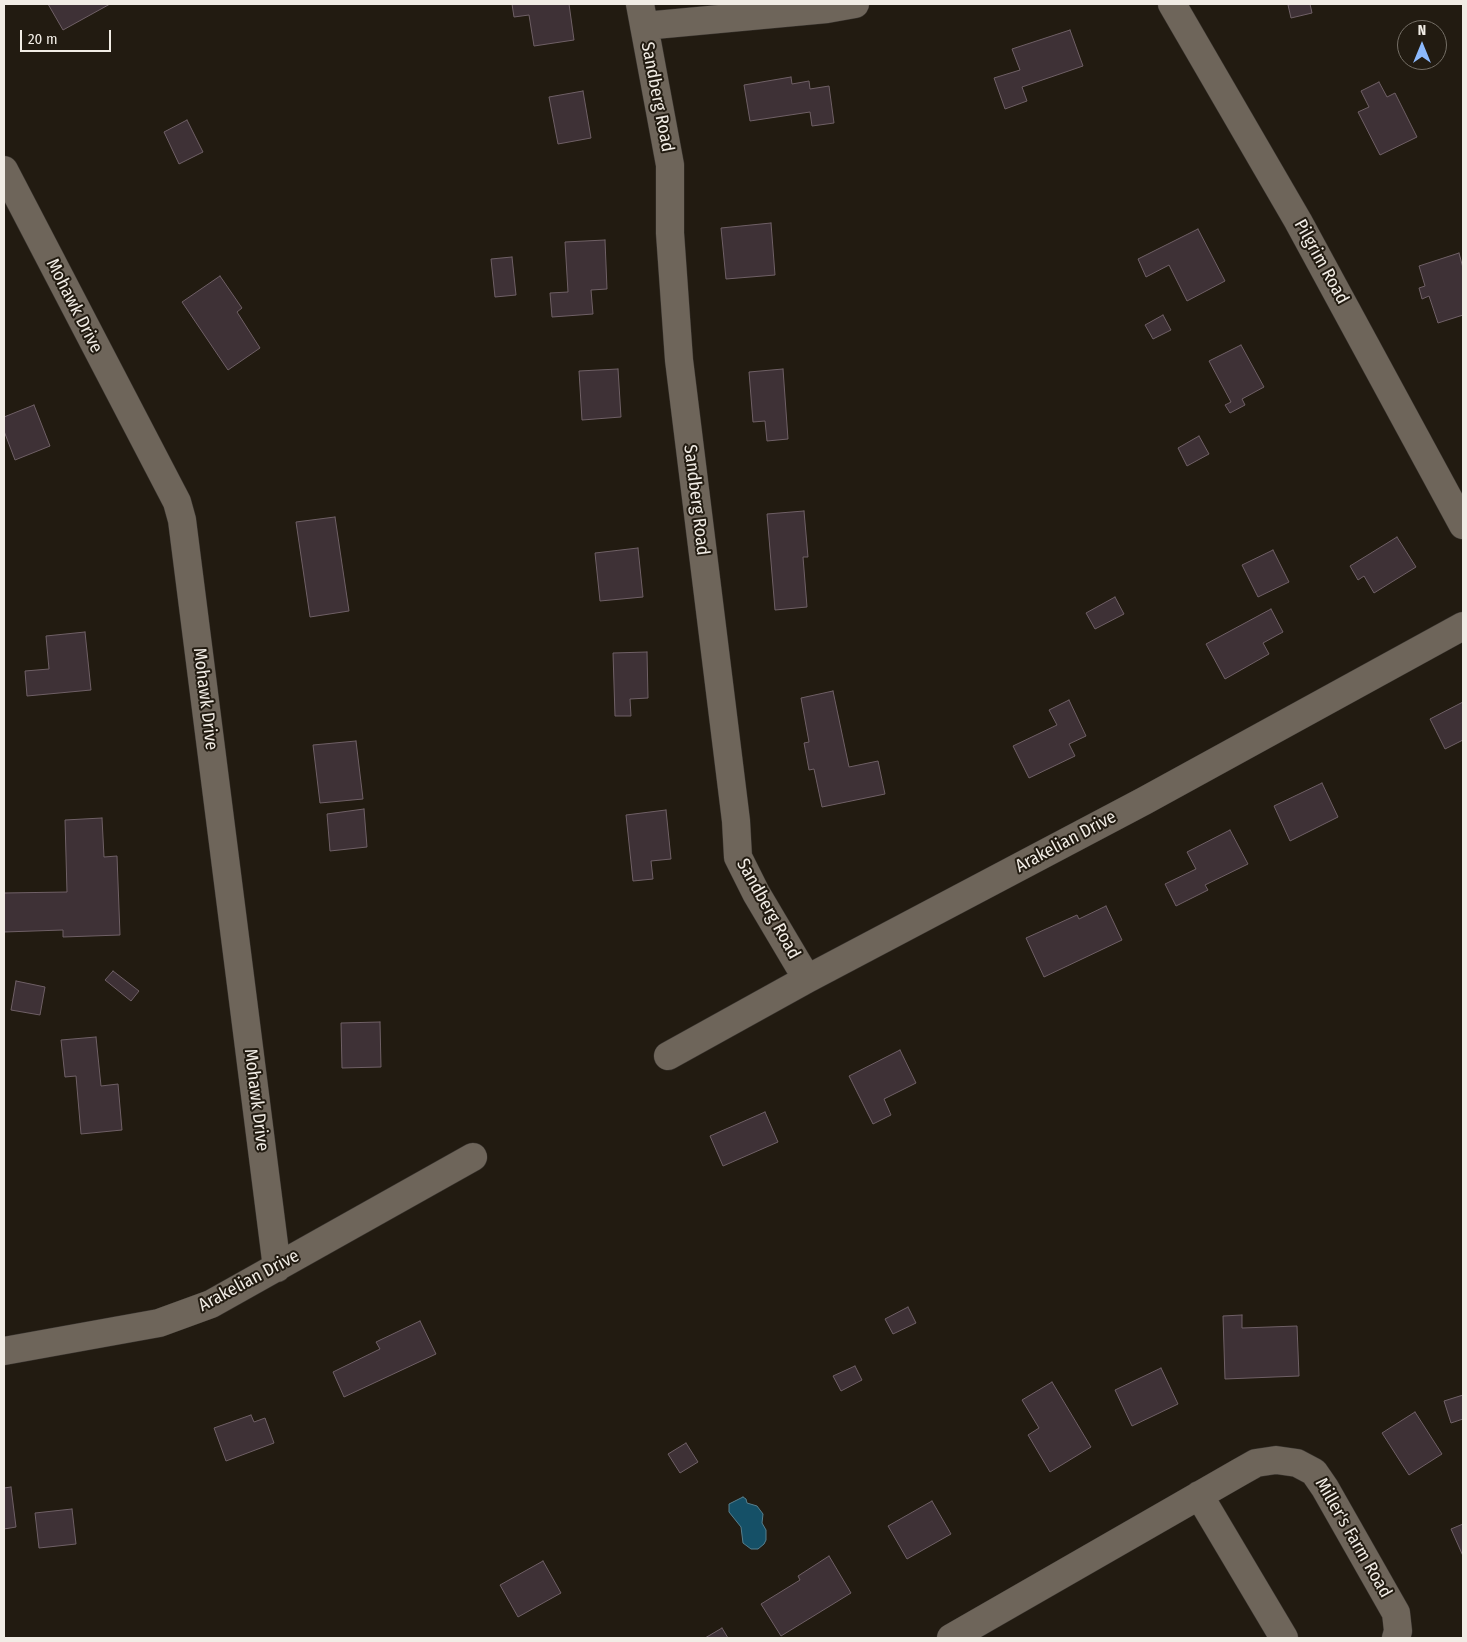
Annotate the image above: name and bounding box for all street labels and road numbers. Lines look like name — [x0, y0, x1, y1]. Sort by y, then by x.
street label: Sandberg Road — [636, 40, 678, 154]
street label: Pilgrim Road — [1289, 216, 1353, 308]
street label: Mohawk Drive — [41, 255, 107, 357]
street label: Sandberg Road — [678, 443, 714, 557]
street label: Mohawk Drive — [188, 647, 222, 751]
street label: Arakelian Drive — [1012, 806, 1120, 878]
street label: Sandberg Road — [732, 855, 804, 963]
street label: Mohawk Drive — [239, 1048, 273, 1152]
street label: Arakelian Drive — [195, 1245, 303, 1317]
street label: Miller's Farm Road — [1310, 1474, 1396, 1602]

